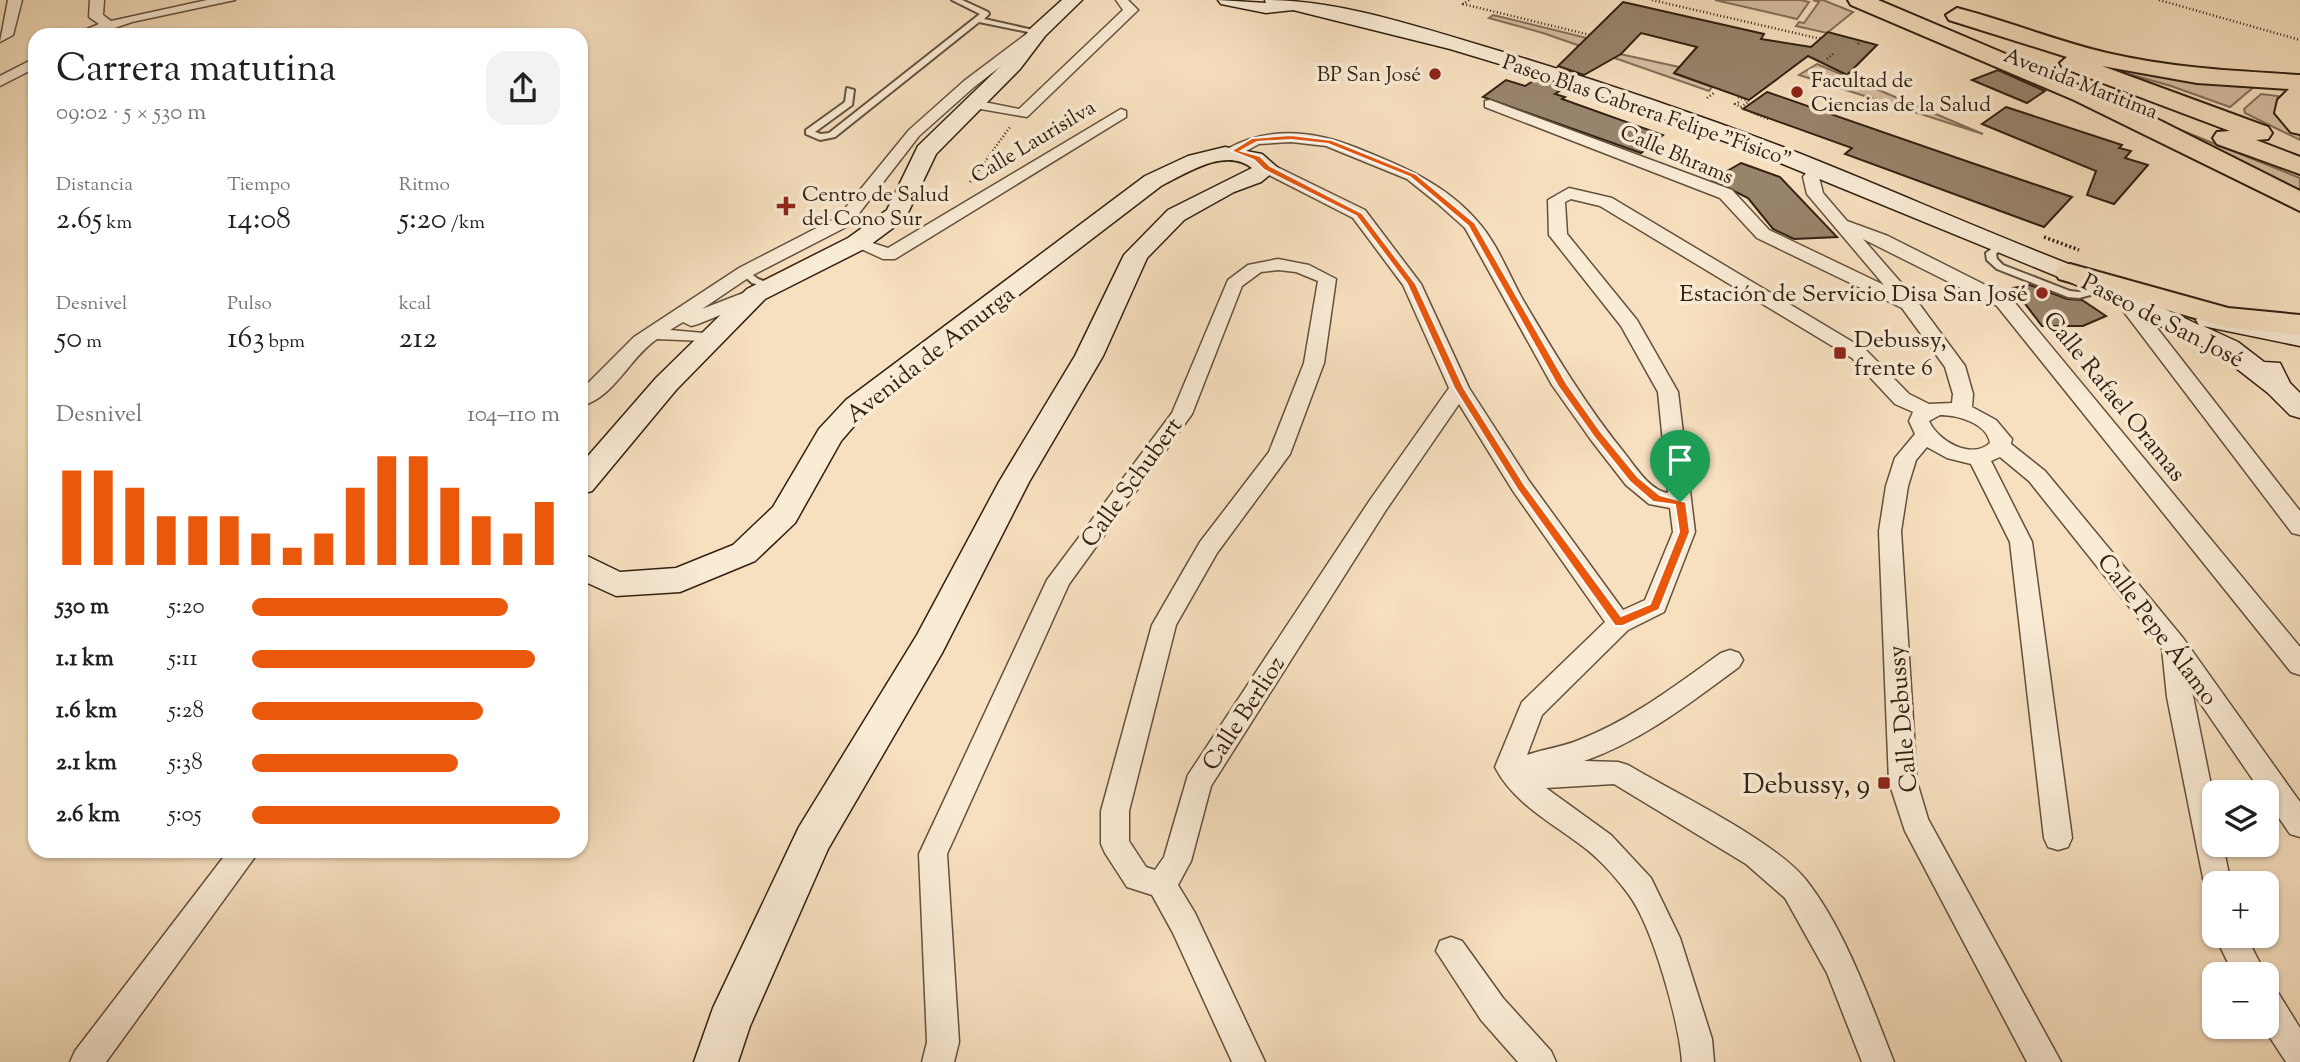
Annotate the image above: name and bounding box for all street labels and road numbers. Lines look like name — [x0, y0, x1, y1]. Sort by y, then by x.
street label: Avenida Maritima — [1999, 42, 2162, 128]
street label: Paseo Blas Cabrera Felipe "Físico" — [1498, 48, 1795, 175]
street label: Calle Laurisilva — [966, 93, 1102, 192]
street label: Calle Bhrams — [1615, 118, 1738, 193]
street label: Paseo de San José — [2075, 266, 2249, 377]
street label: Avenida de Amurga — [840, 279, 1023, 432]
street label: Calle Rafael Oramas — [2034, 305, 2193, 490]
street label: Calle Schubert — [1074, 411, 1191, 555]
street label: Calle Pepe Álamo — [2088, 547, 2225, 713]
street label: Calle Debussy — [1881, 644, 1927, 794]
street label: Calle Berlioz — [1195, 650, 1294, 778]

